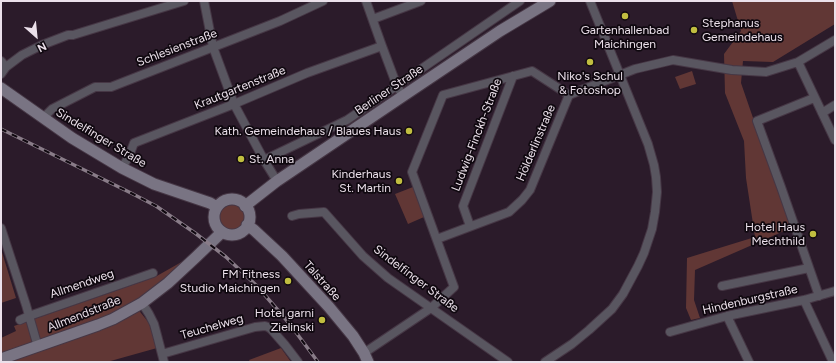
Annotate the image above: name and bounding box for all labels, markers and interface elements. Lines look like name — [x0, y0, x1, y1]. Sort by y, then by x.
marker: Gartenhallenbad Maichingen — [620, 11, 630, 21]
north arrow — [16, 16, 56, 56]
place label: Stephanus Gemeindehaus — [702, 16, 783, 44]
place label: Gartenhallenbad Maichingen — [581, 23, 669, 51]
marker: Stephanus Gemeindehaus — [689, 25, 699, 35]
street label: Schlesienstraße — [135, 26, 219, 70]
text: N — [35, 39, 48, 55]
marker: Niko's Schul & Fotoshop — [585, 57, 595, 67]
street label: Berliner Straße — [352, 62, 426, 118]
street label: Krautgartenstraße — [192, 63, 288, 113]
place label: Niko's Schul & Fotoshop — [557, 69, 623, 97]
street label: Ludwig-Finckh-Straße — [449, 77, 505, 193]
street label: Hölderlinstraße — [513, 102, 559, 184]
street label: Sindelfinger Straße — [53, 105, 149, 171]
place label: Kath. Gemeindehaus / Blaues Haus — [214, 124, 401, 138]
marker: Kath. Gemeindehaus / Blaues Haus — [404, 126, 414, 136]
place label: St. Anna — [249, 152, 294, 166]
marker: St. Anna — [236, 154, 246, 164]
place label: Kinderhaus St. Martin — [331, 167, 391, 195]
marker: Kinderhaus St. Martin — [394, 176, 404, 186]
place label: Hotel Haus Mechthild — [745, 220, 805, 248]
marker: Hotel Haus Mechthild — [808, 229, 818, 239]
street label: Sindelfinger Straße — [371, 242, 461, 316]
street label: Talstraße — [301, 258, 343, 304]
street label: Allmendweg — [48, 266, 116, 302]
place label: FM Fitness Studio Maichingen — [180, 267, 280, 295]
marker: FM Fitness Studio Maichingen — [283, 276, 293, 286]
street label: Hindenburgstraße — [701, 282, 799, 318]
street label: Allmendstraße — [45, 293, 123, 335]
place label: Hotel garni Zielinski — [255, 306, 314, 334]
street label: Teuchelweg — [179, 311, 245, 343]
marker: Hotel garni Zielinski — [317, 315, 327, 325]

